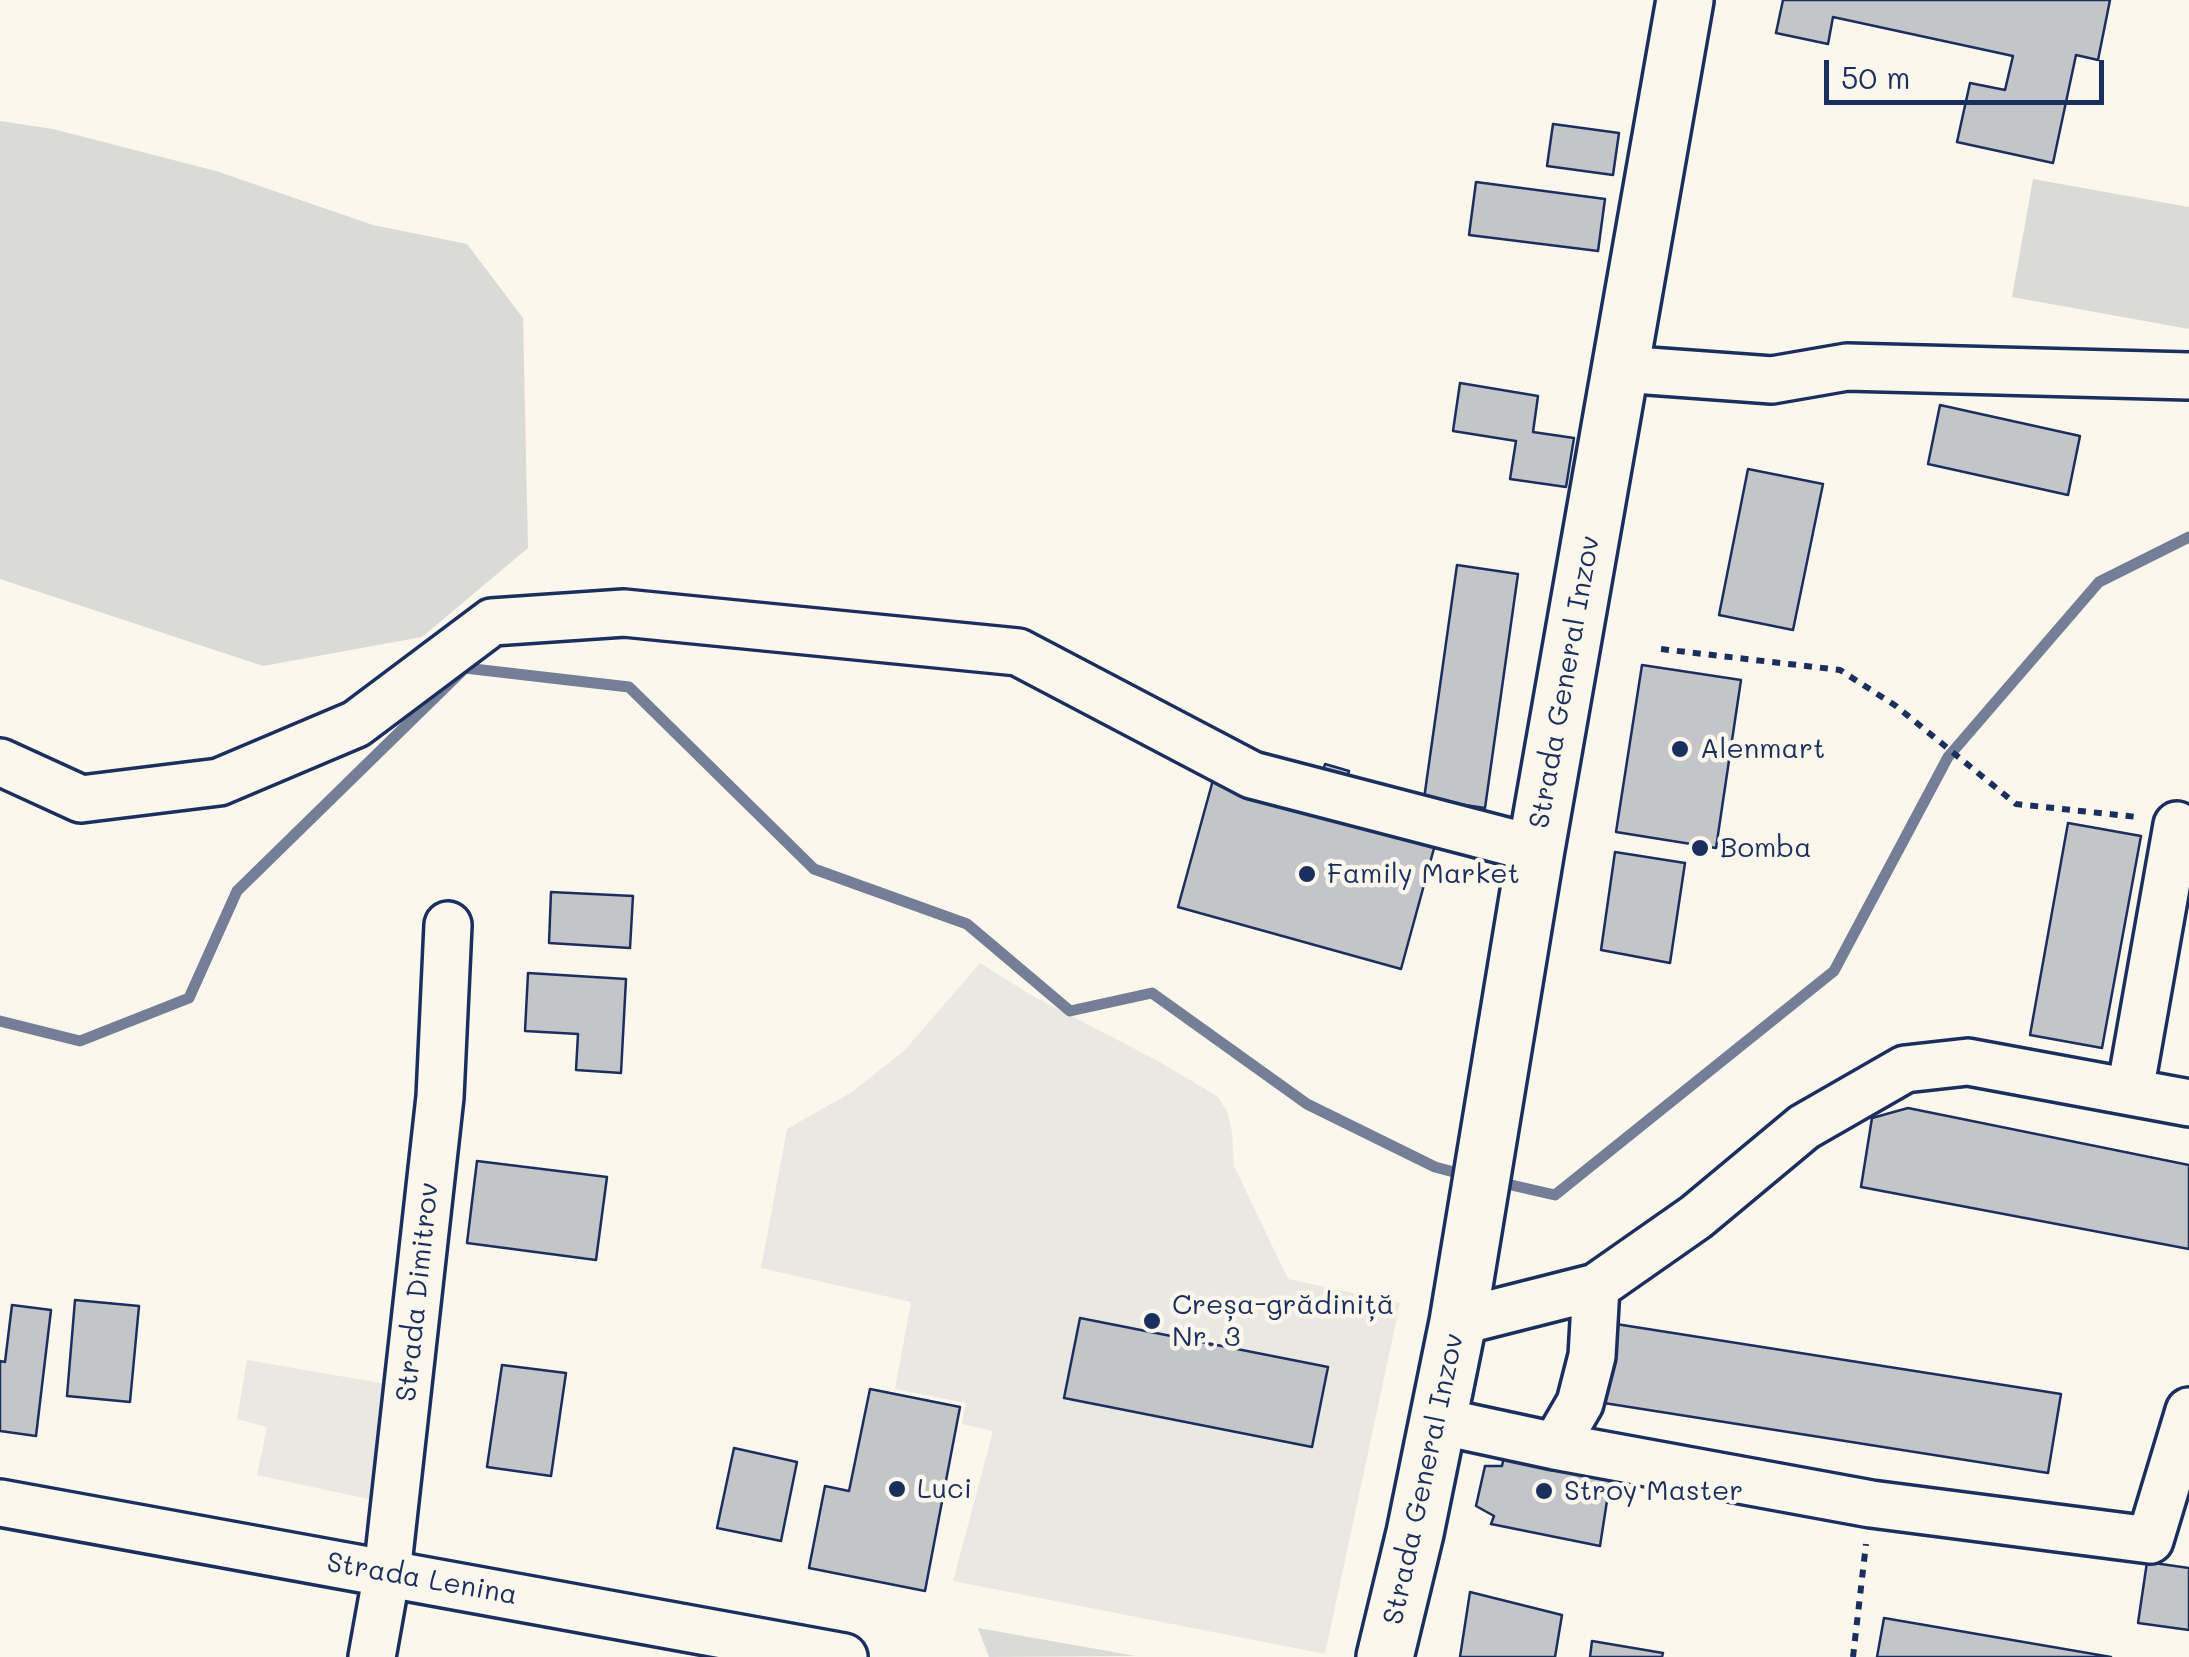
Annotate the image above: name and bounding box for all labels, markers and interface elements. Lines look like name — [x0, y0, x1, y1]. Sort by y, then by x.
scale bar — [1829, 40, 2109, 102]
text: 50 m — [1841, 57, 1911, 97]
street label: Strada General Inzov — [1523, 533, 1607, 831]
place label: Alenmart — [1700, 732, 1825, 766]
marker: Alenmart — [1669, 738, 1691, 760]
place label: Bomba — [1720, 831, 1812, 865]
marker: Bomba — [1689, 837, 1711, 859]
place label: Family Market — [1327, 857, 1520, 891]
marker: Family Market — [1296, 863, 1318, 885]
street label: Strada Dimitrov — [390, 1181, 446, 1403]
place label: Creșa-grădiniță Nr. 3 — [1172, 1288, 1394, 1354]
marker: Creșa-grădiniță Nr. 3 — [1141, 1310, 1163, 1332]
street label: Strada General Inzov — [1377, 1330, 1471, 1628]
place label: Luci — [917, 1472, 972, 1506]
place label: Stroy Master — [1564, 1474, 1743, 1508]
marker: Luci — [886, 1478, 908, 1500]
marker: Stroy Master — [1533, 1480, 1555, 1502]
street label: Strada Lenina — [324, 1546, 520, 1612]

